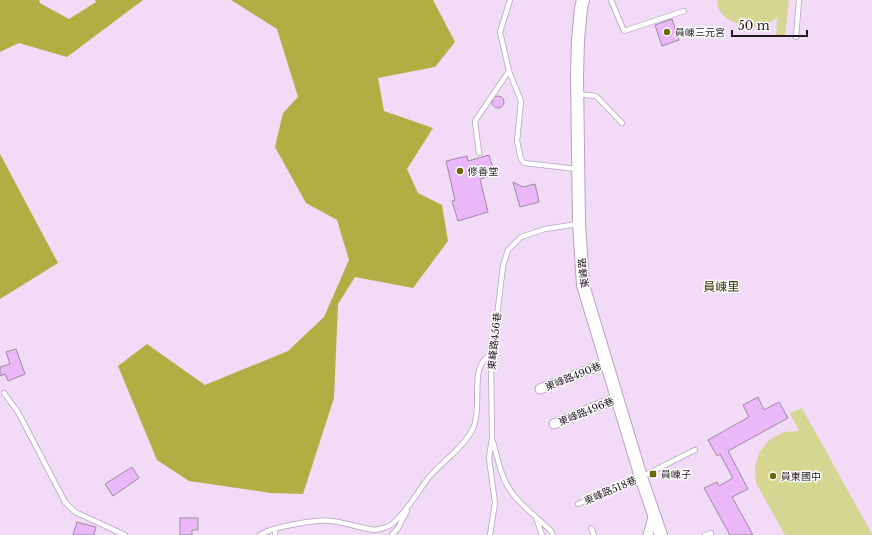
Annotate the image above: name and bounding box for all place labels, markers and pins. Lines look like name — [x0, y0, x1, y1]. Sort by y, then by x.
place label: 員崠三元宮 — [675, 26, 725, 39]
marker: 員崠三元宮 — [662, 27, 672, 37]
place label: 修善堂 — [467, 165, 498, 178]
marker: 修善堂 — [455, 166, 465, 176]
place label: 員崠子 — [661, 468, 691, 481]
marker: 員崠子 — [648, 469, 658, 479]
place label: 員東國中 — [781, 470, 821, 483]
marker: 員東國中 — [768, 471, 778, 481]

